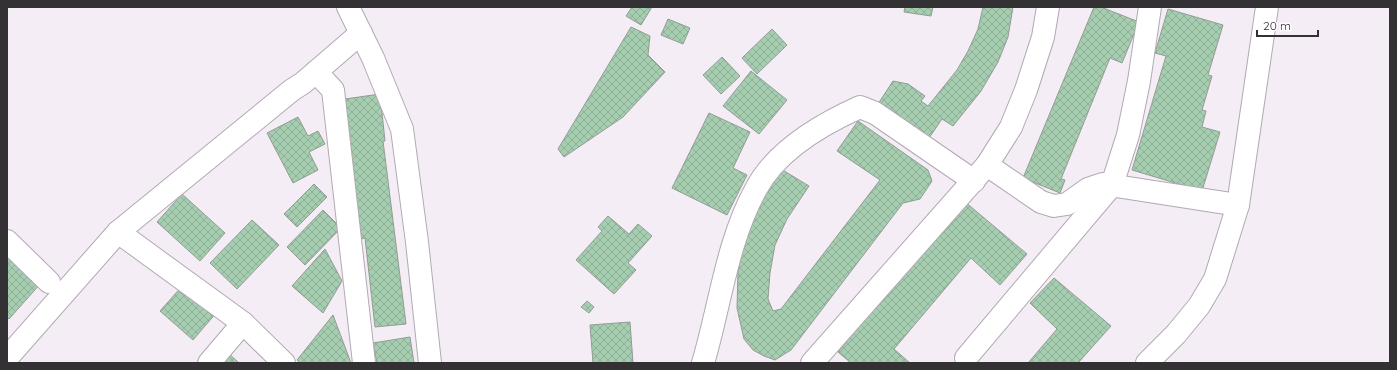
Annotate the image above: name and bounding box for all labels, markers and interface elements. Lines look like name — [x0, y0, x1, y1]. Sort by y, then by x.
scale bar — [1257, 12, 1318, 38]
text: 20 m — [1263, 18, 1291, 33]

